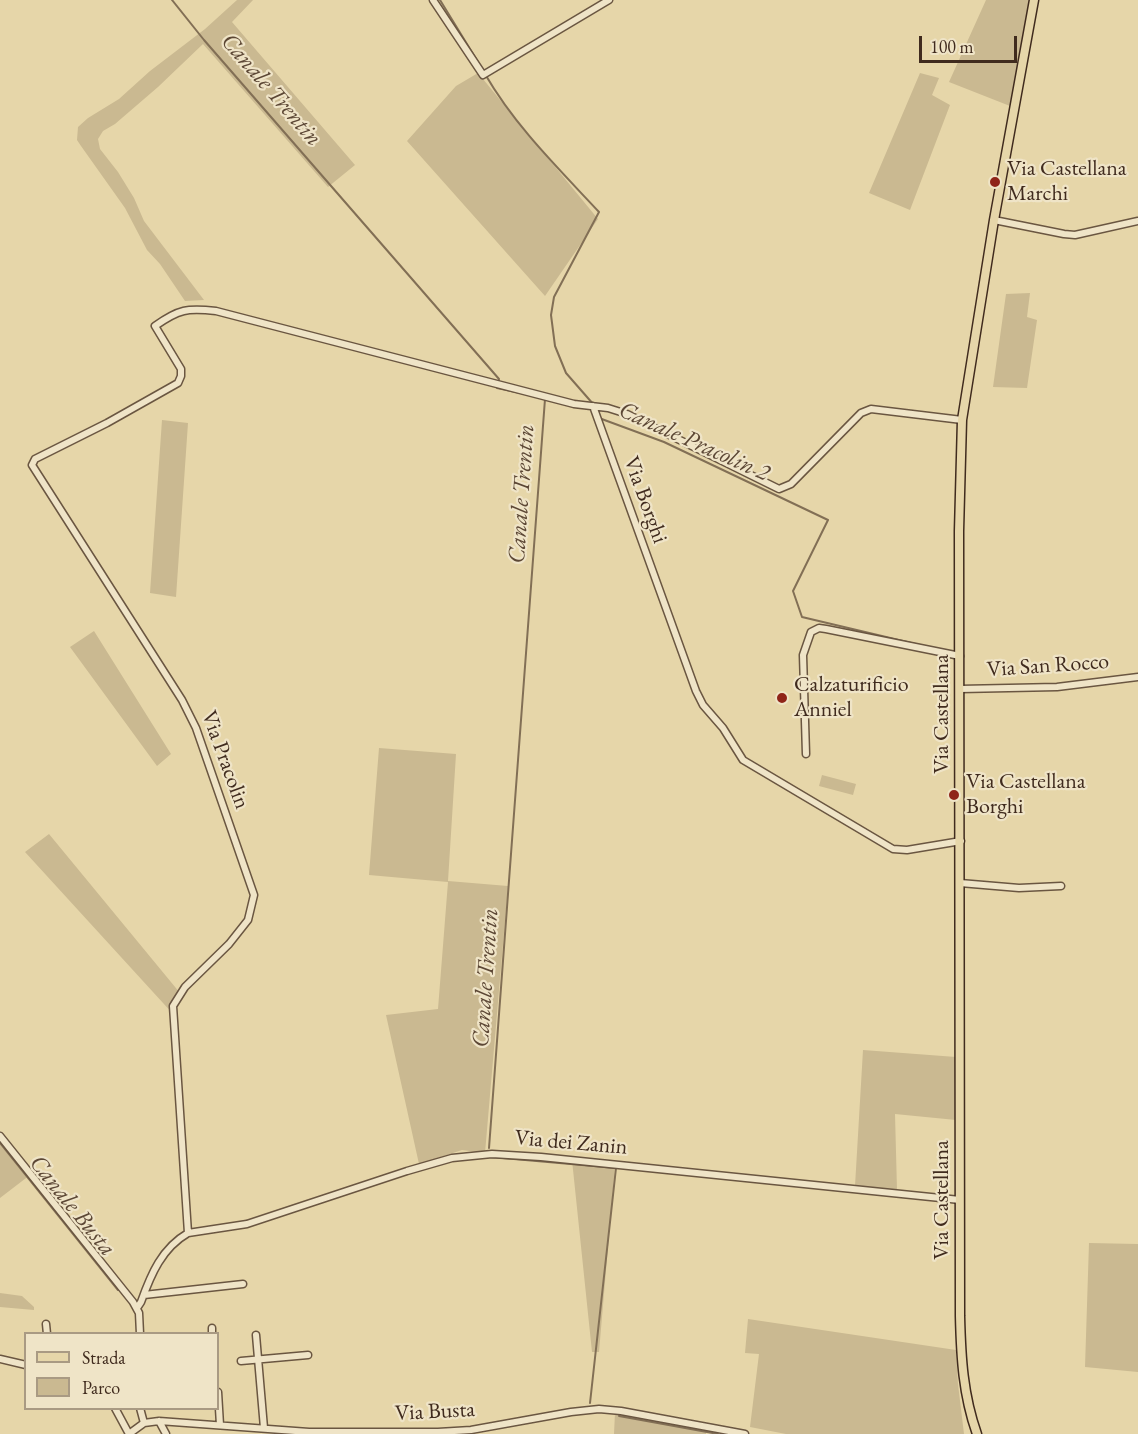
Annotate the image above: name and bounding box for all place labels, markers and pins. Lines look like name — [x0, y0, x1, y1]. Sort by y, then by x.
place label: Via Castellana Marchi — [1007, 156, 1127, 208]
marker: Via Castellana Marchi — [988, 175, 1002, 189]
place label: Calzaturificio Anniel — [794, 672, 909, 724]
marker: Calzaturificio Anniel — [775, 691, 789, 705]
place label: Via Castellana Borghi — [966, 769, 1086, 820]
marker: Via Castellana Borghi — [947, 788, 961, 802]

